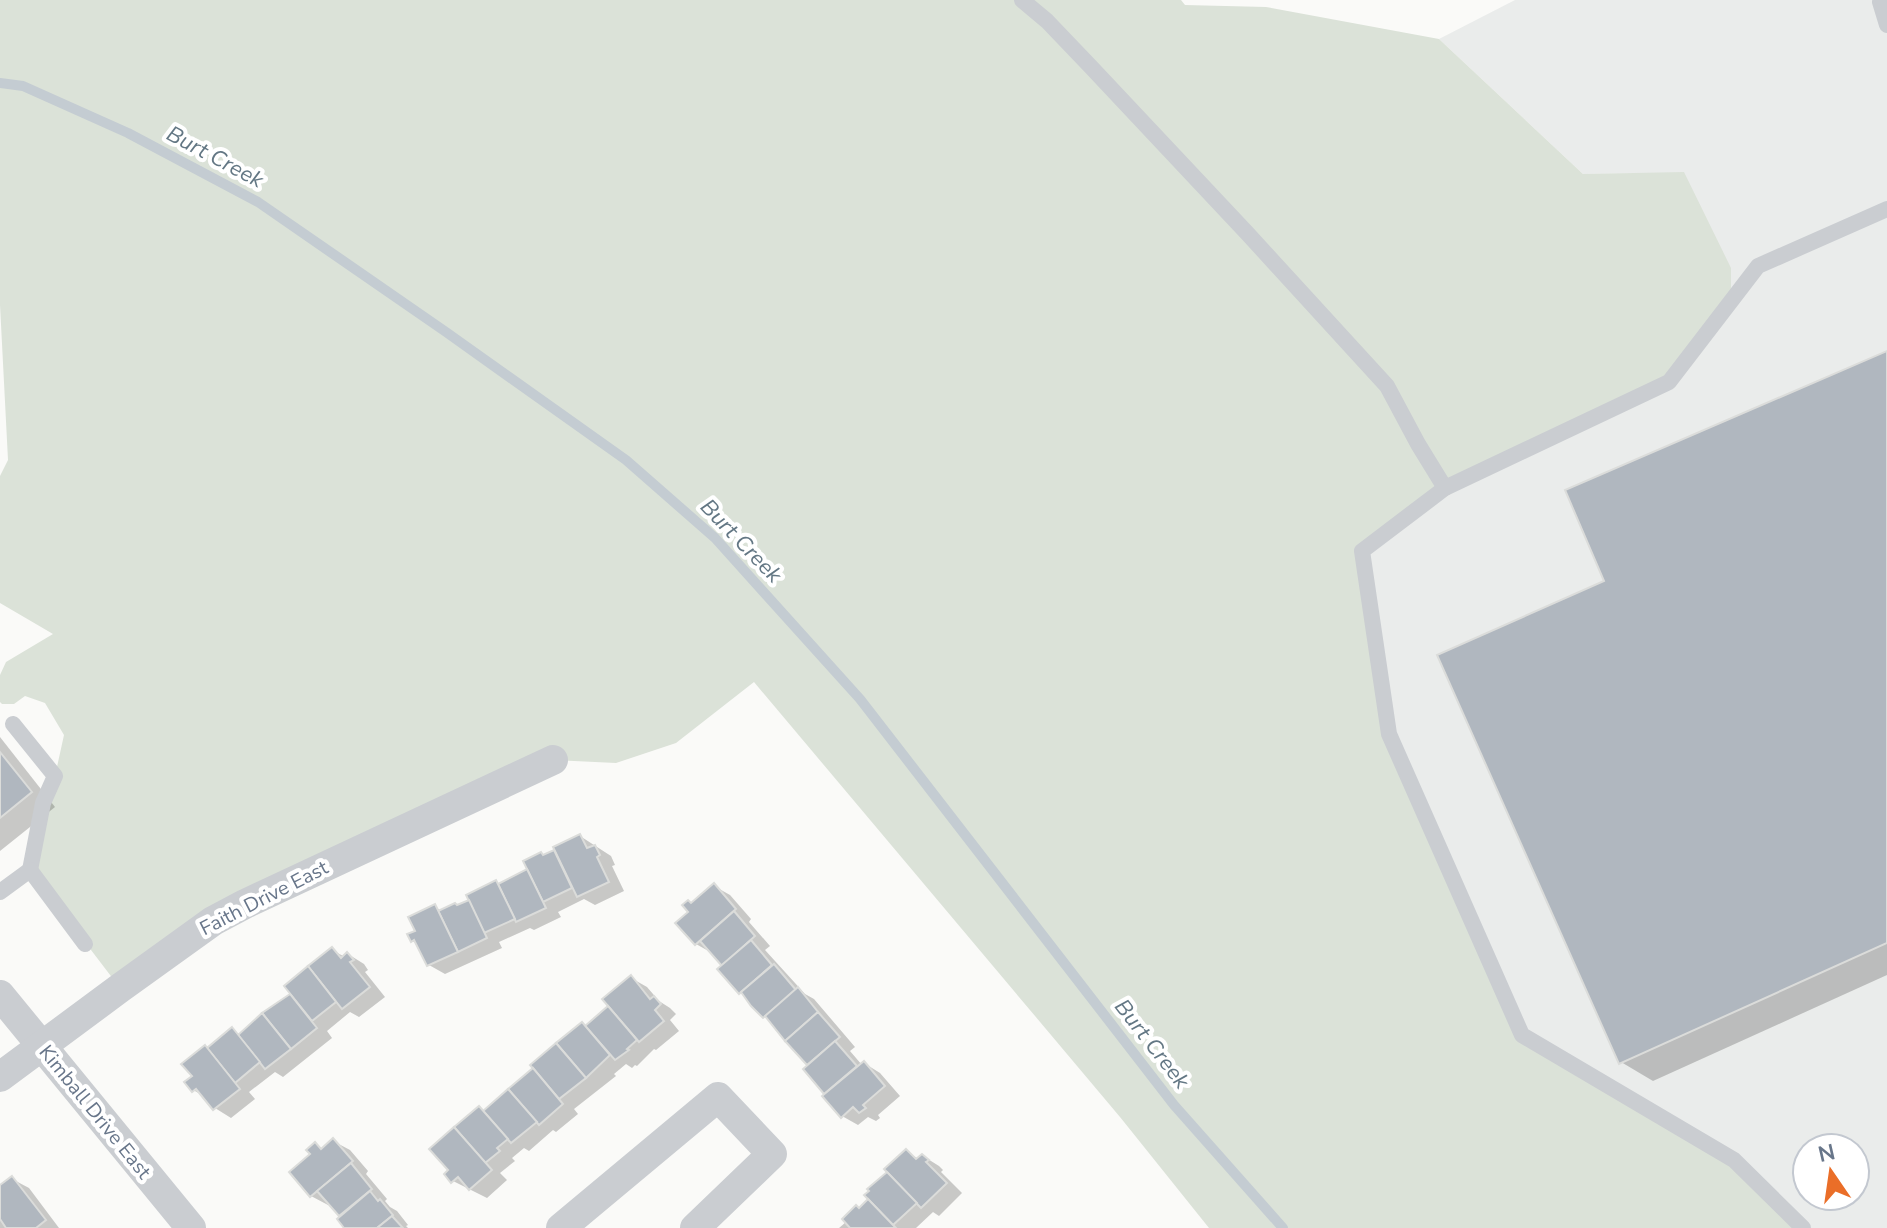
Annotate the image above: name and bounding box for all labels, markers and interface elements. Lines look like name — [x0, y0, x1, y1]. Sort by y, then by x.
water label: Burt Creek — [161, 119, 270, 196]
water label: Burt Creek — [693, 492, 789, 590]
street label: Faith Drive East — [195, 854, 334, 942]
water label: Burt Creek — [1108, 993, 1197, 1096]
street label: Kimball Drive East — [33, 1040, 158, 1185]
north arrow — [1791, 1132, 1871, 1212]
text: N — [1815, 1137, 1838, 1170]

